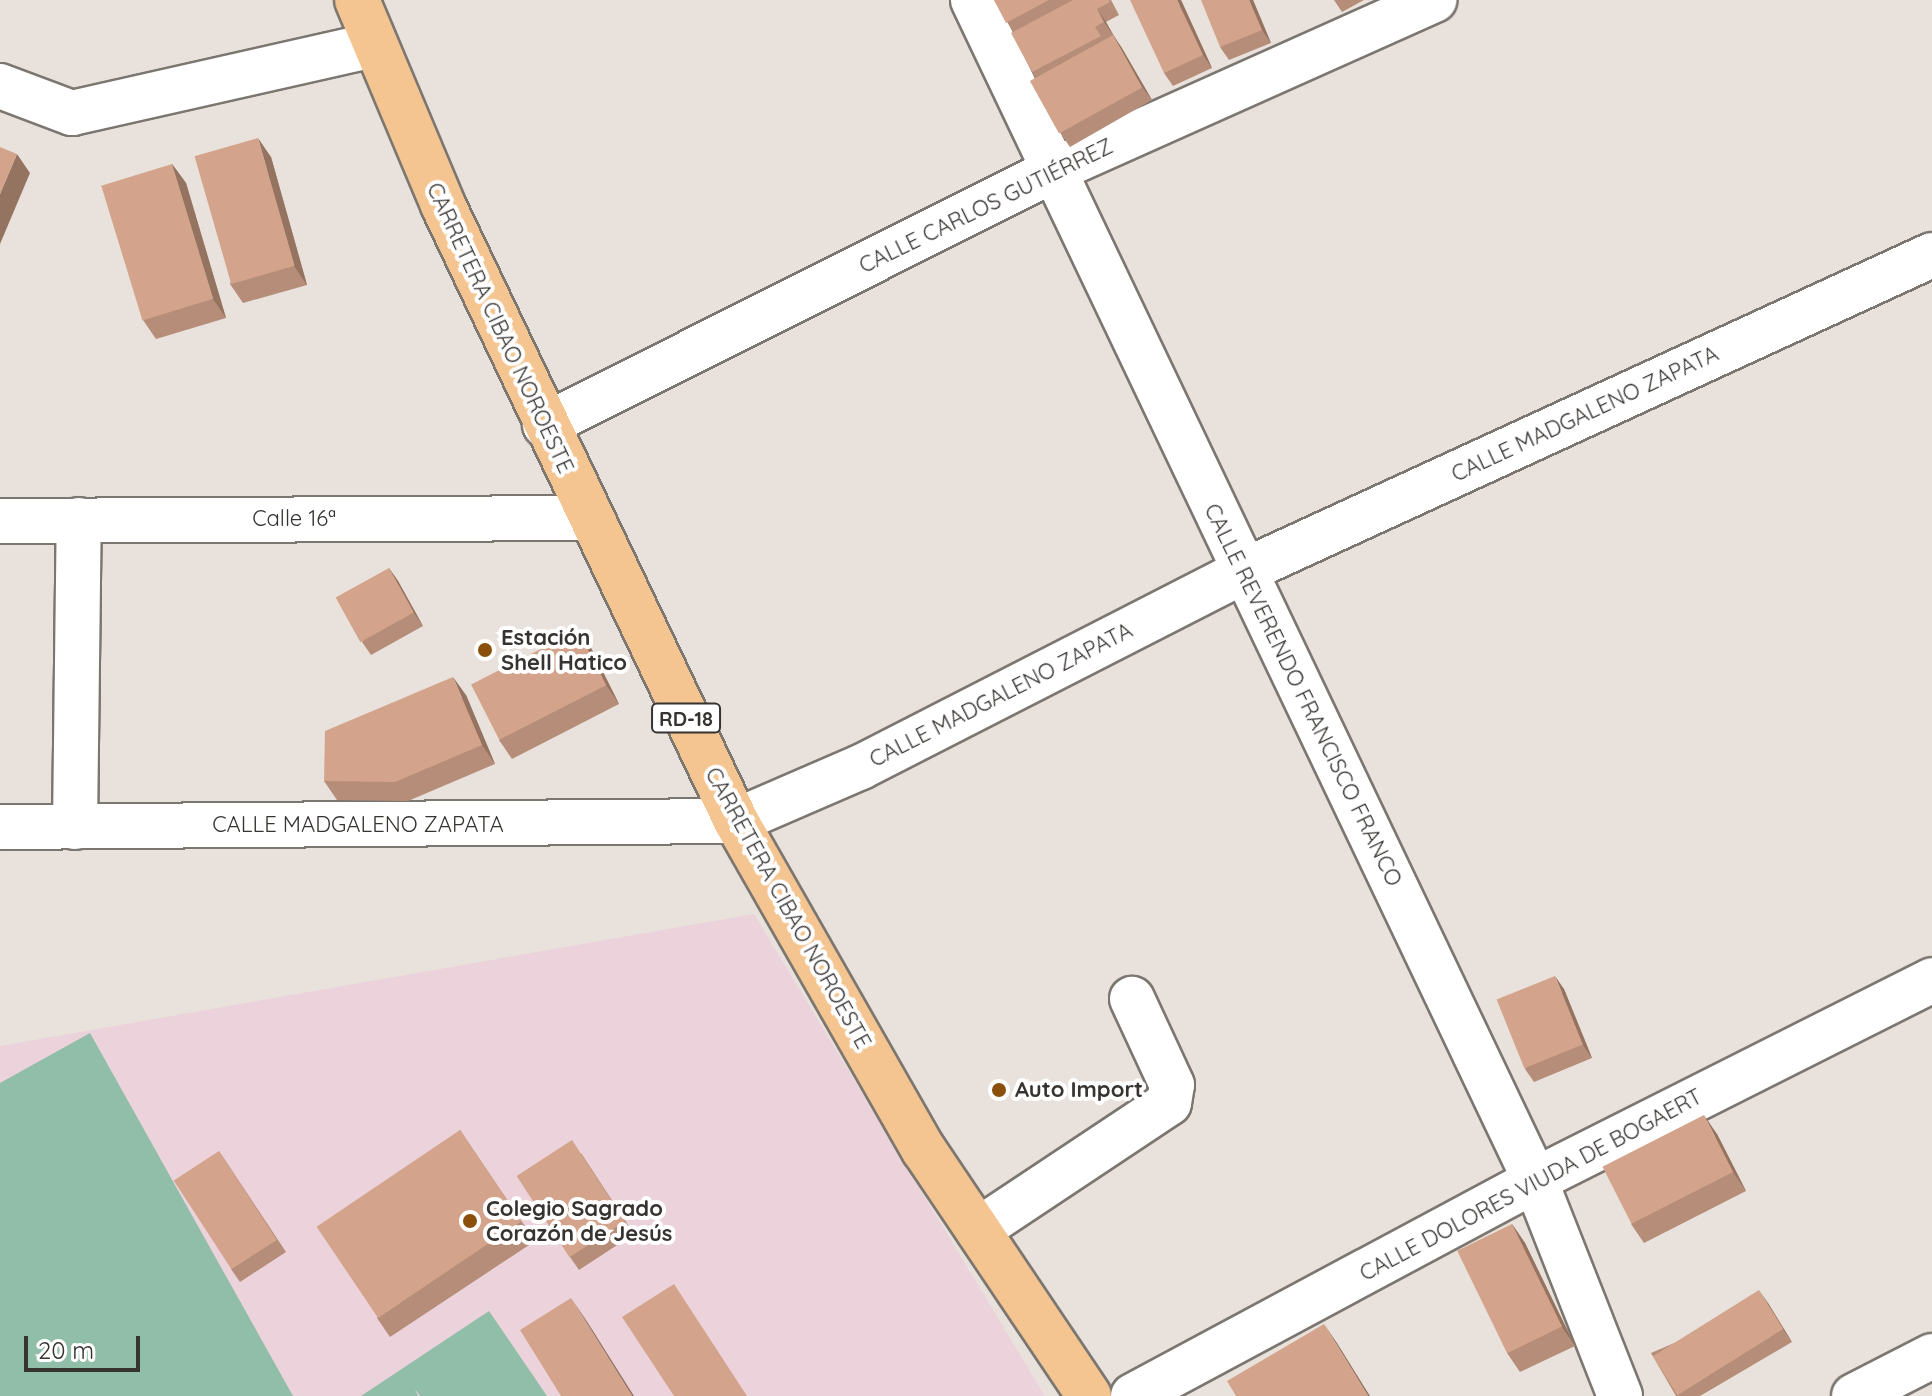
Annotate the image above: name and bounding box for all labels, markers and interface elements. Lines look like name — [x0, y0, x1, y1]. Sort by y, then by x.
street label: CALLE CARLOS GUTIÉRREZ — [855, 133, 1117, 279]
street label: CARRETERA CIBAO NOROESTE — [421, 179, 579, 477]
street label: CALLE MADGALENO ZAPATA — [1447, 340, 1723, 488]
street label: CALLE REVERENDO FRANCISCO FRANCO — [1199, 499, 1407, 891]
street label: Calle 16ª — [252, 506, 336, 532]
street label: CALLE MADGALENO ZAPATA — [865, 617, 1137, 773]
place label: Estación Shell Hatico — [501, 624, 627, 676]
marker: Estación Shell Hatico — [476, 641, 494, 659]
road number: RD-18 — [650, 702, 722, 734]
street label: CARRETERA CIBAO NOROESTE — [700, 763, 876, 1053]
street label: CALLE MADGALENO ZAPATA — [212, 812, 504, 838]
place label: Auto Import — [1015, 1077, 1143, 1103]
marker: Auto Import — [990, 1081, 1008, 1099]
street label: CALLE DOLORES VIUDA DE BOGAERT — [1355, 1083, 1707, 1287]
place label: Colegio Sagrado Corazón de Jesús — [486, 1195, 672, 1246]
marker: Colegio Sagrado Corazón de Jesús — [461, 1212, 479, 1230]
scale bar — [28, 1320, 144, 1370]
text: 20 m — [38, 1335, 94, 1365]

